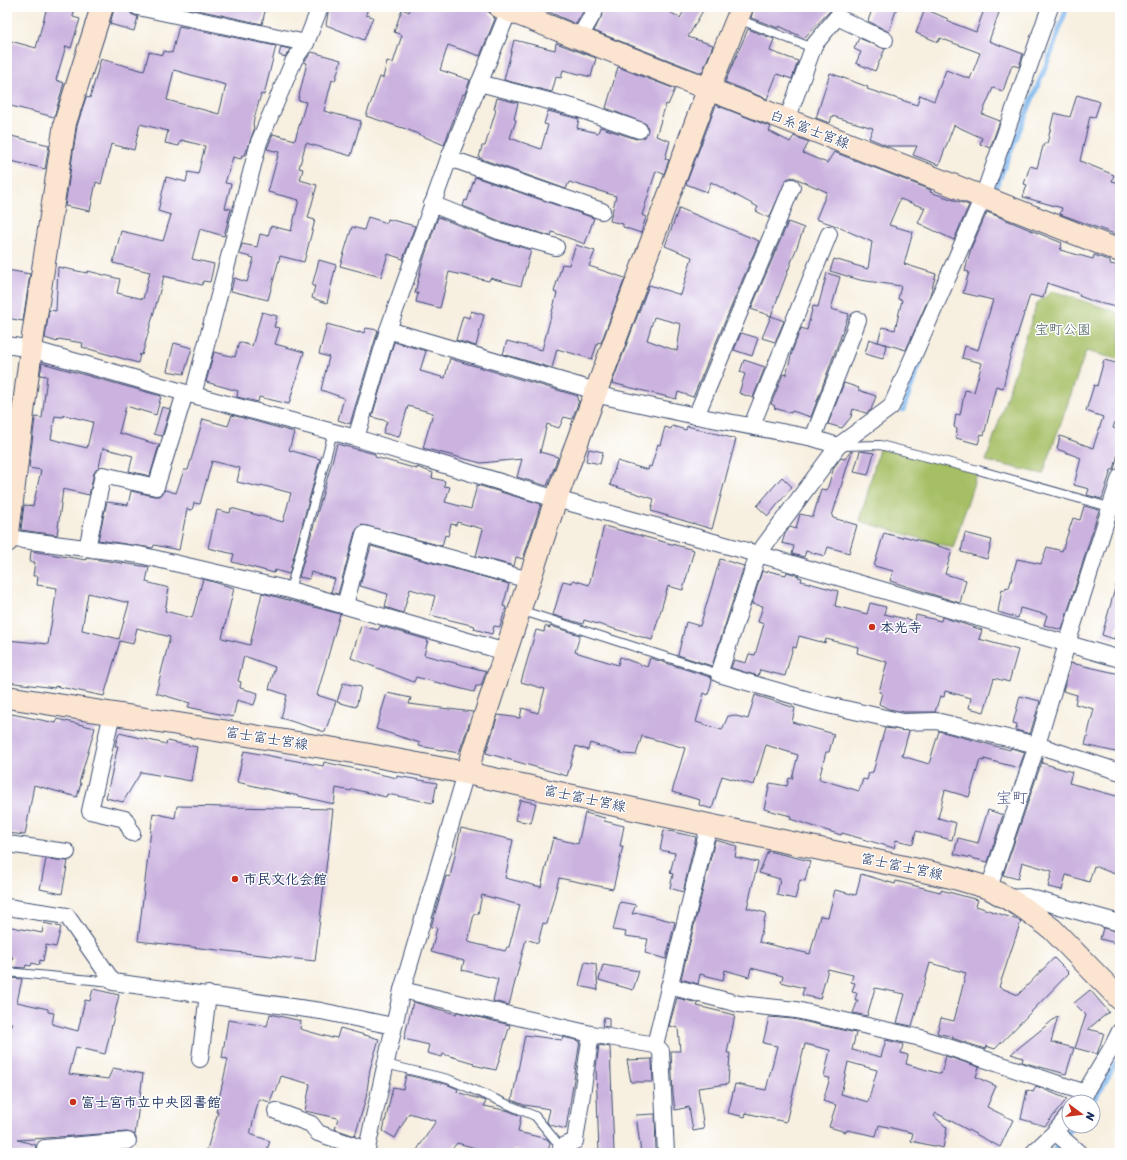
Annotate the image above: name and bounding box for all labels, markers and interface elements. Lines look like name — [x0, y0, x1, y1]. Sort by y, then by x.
street label: 白糸富士宮線 — [766, 103, 854, 156]
park label: 宝町公園 — [1035, 317, 1091, 342]
place label: 本光寺 — [880, 615, 922, 640]
marker: 本光寺 — [867, 622, 877, 632]
street label: 富士富士宮線 — [223, 720, 310, 757]
street label: 富士富士宮線 — [541, 778, 629, 819]
district label: 宝町 — [996, 783, 1028, 812]
street label: 富士富士宮線 — [858, 846, 946, 887]
place label: 市民文化会館 — [243, 867, 327, 892]
marker: 市民文化会館 — [230, 874, 240, 884]
place label: 富士宮市立中央図書館 — [81, 1090, 221, 1115]
north arrow — [1061, 1094, 1101, 1134]
marker: 富士宮市立中央図書館 — [68, 1097, 78, 1107]
text: N — [1080, 1109, 1101, 1123]

